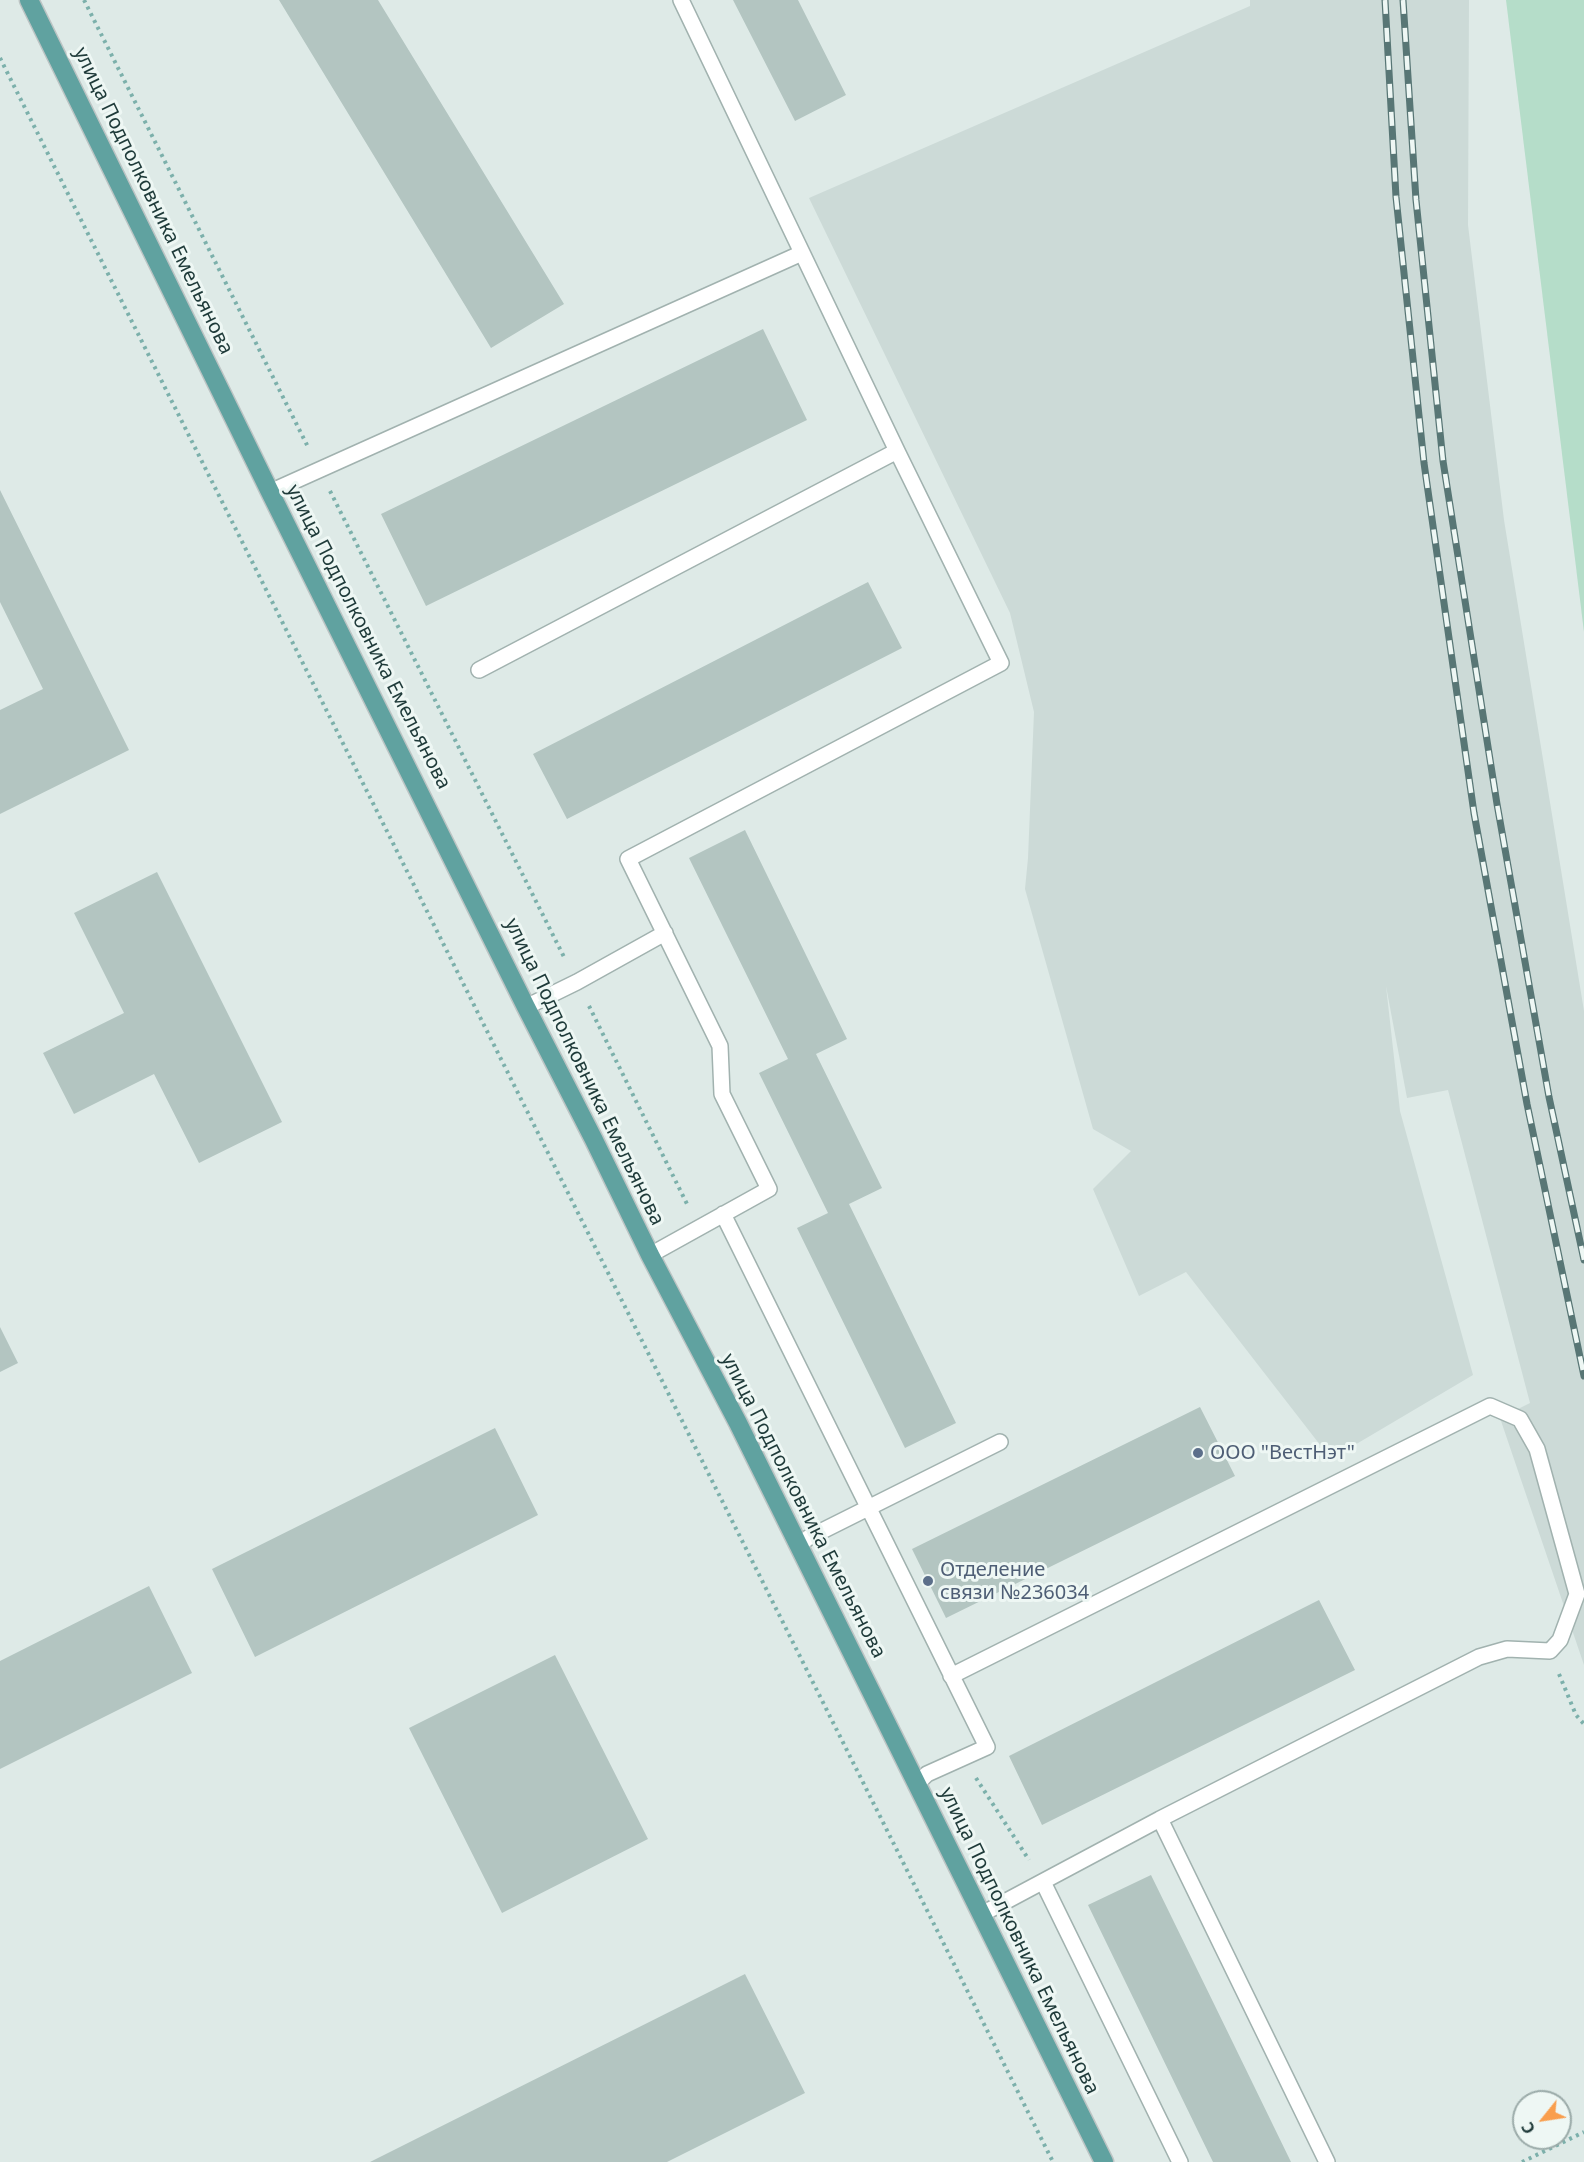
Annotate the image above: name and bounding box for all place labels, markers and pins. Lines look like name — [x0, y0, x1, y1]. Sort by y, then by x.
place label: ООО "ВестНэт" — [1210, 1441, 1355, 1465]
marker: ООО "ВестНэт" — [1191, 1446, 1205, 1460]
place label: Отделение связи №236034 — [940, 1558, 1089, 1605]
marker: Отделение связи №236034 — [921, 1574, 935, 1588]

